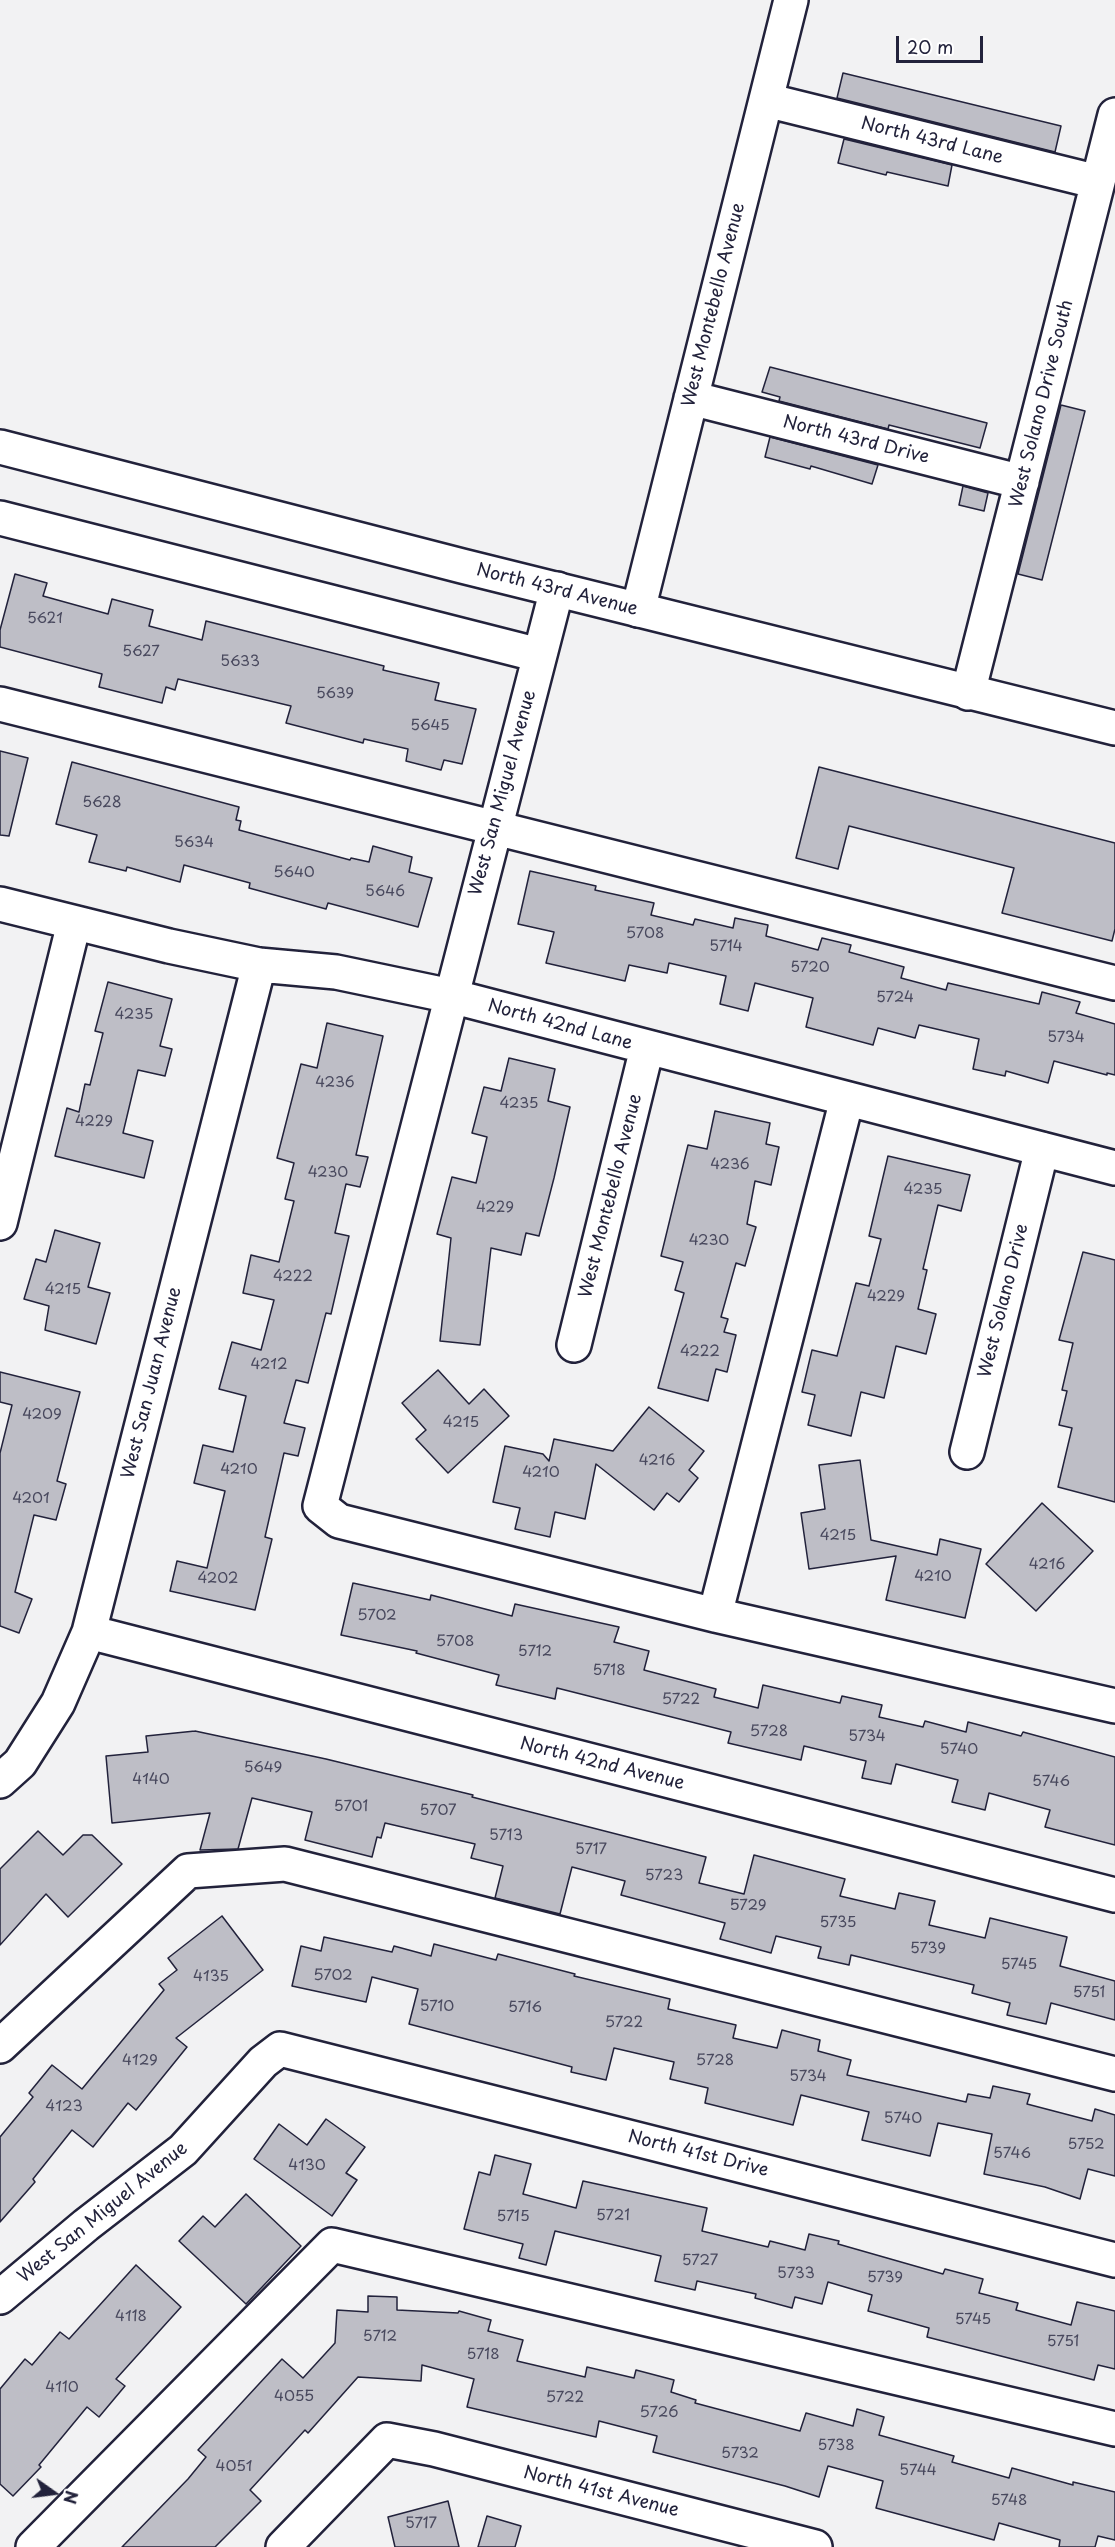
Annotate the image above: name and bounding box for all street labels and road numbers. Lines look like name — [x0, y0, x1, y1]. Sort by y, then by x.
street label: North 43rd Lane — [859, 113, 1005, 169]
street label: West Montebello Avenue — [678, 201, 750, 409]
street label: West Solano Drive South — [1006, 298, 1078, 510]
street label: North 43rd Drive — [781, 411, 931, 469]
street label: North 43rd Avenue — [474, 560, 640, 620]
street label: West San Miguel Avenue — [465, 688, 541, 898]
street label: North 42nd Lane — [485, 995, 635, 1055]
street label: West Montebello Avenue — [575, 1092, 647, 1300]
street label: West Solano Drive — [974, 1222, 1034, 1380]
street label: West San Juan Avenue — [118, 1285, 186, 1481]
street label: North 42nd Avenue — [518, 1733, 686, 1795]
street label: North 41st Drive — [625, 2126, 771, 2182]
street label: West San Miguel Avenue — [14, 2138, 192, 2288]
street label: North 41st Avenue — [521, 2462, 681, 2522]

